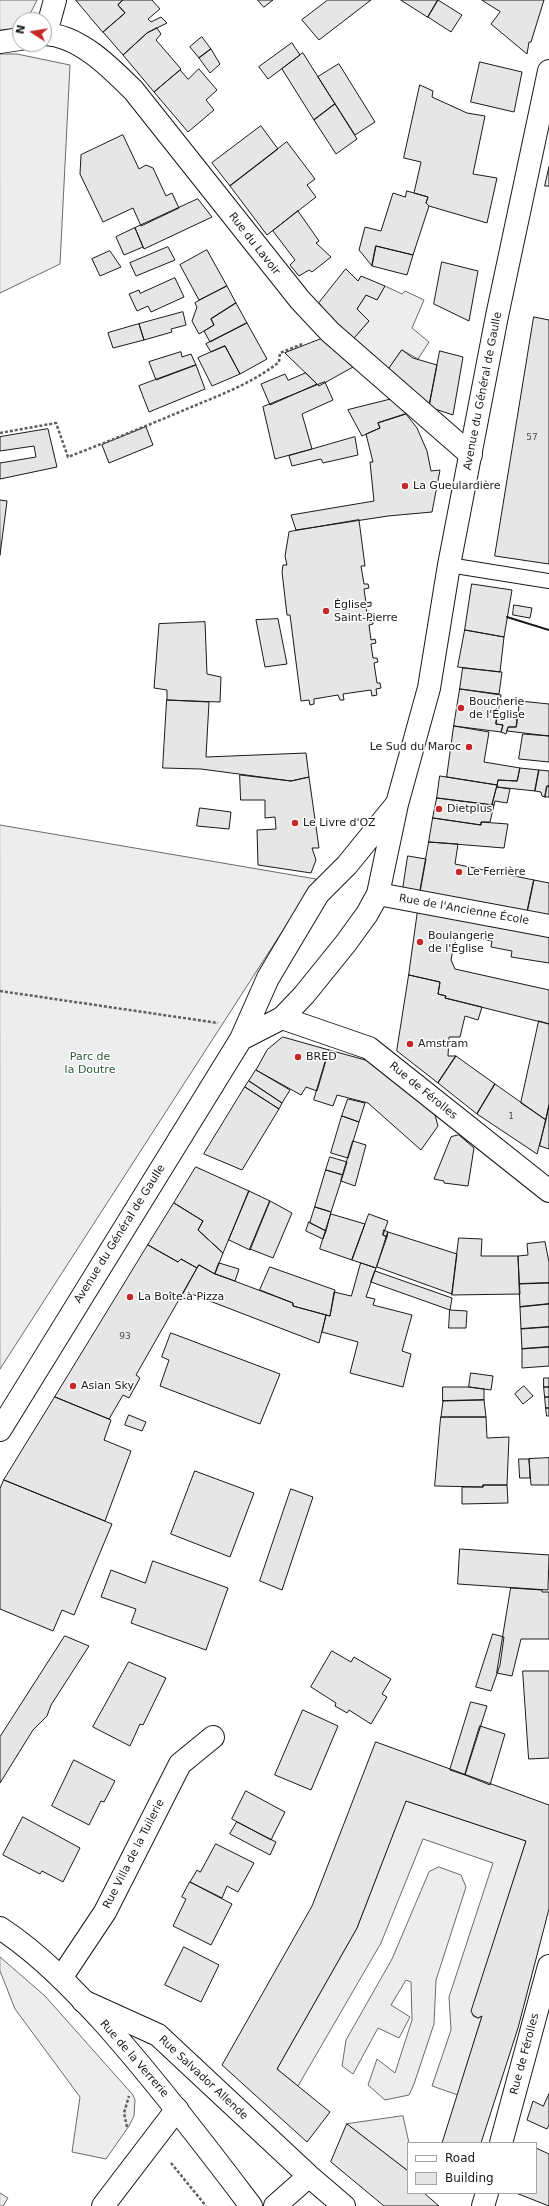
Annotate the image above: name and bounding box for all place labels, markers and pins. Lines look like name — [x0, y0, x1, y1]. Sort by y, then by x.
place label: La Gueulardière — [413, 479, 501, 493]
marker: La Gueulardière — [400, 481, 410, 491]
place label: Église Saint-Pierre — [334, 598, 398, 624]
marker: Église Saint-Pierre — [321, 606, 331, 616]
place label: Boucherie de l'Église — [469, 695, 525, 721]
marker: Boucherie de l'Église — [456, 703, 466, 713]
place label: Le Sud du Maroc — [370, 740, 461, 754]
marker: Le Sud du Maroc — [464, 742, 474, 752]
place label: Dietplus — [447, 802, 492, 816]
marker: Dietplus — [434, 804, 444, 814]
place label: Le Livre d'OZ — [303, 816, 376, 830]
marker: Le Livre d'OZ — [290, 818, 300, 828]
place label: Le Ferrière — [467, 865, 525, 879]
marker: Le Ferrière — [454, 867, 464, 877]
place label: Boulangerie de l'Église — [428, 929, 494, 955]
marker: Boulangerie de l'Église — [415, 937, 425, 947]
place label: Amstram — [418, 1037, 468, 1051]
marker: Amstram — [405, 1039, 415, 1049]
place label: BRED — [306, 1050, 337, 1064]
marker: BRED — [293, 1052, 303, 1062]
place label: La Boîte à Pizza — [138, 1290, 224, 1304]
marker: La Boîte à Pizza — [125, 1292, 135, 1302]
place label: Asian Sky — [81, 1379, 134, 1393]
marker: Asian Sky — [68, 1381, 78, 1391]

